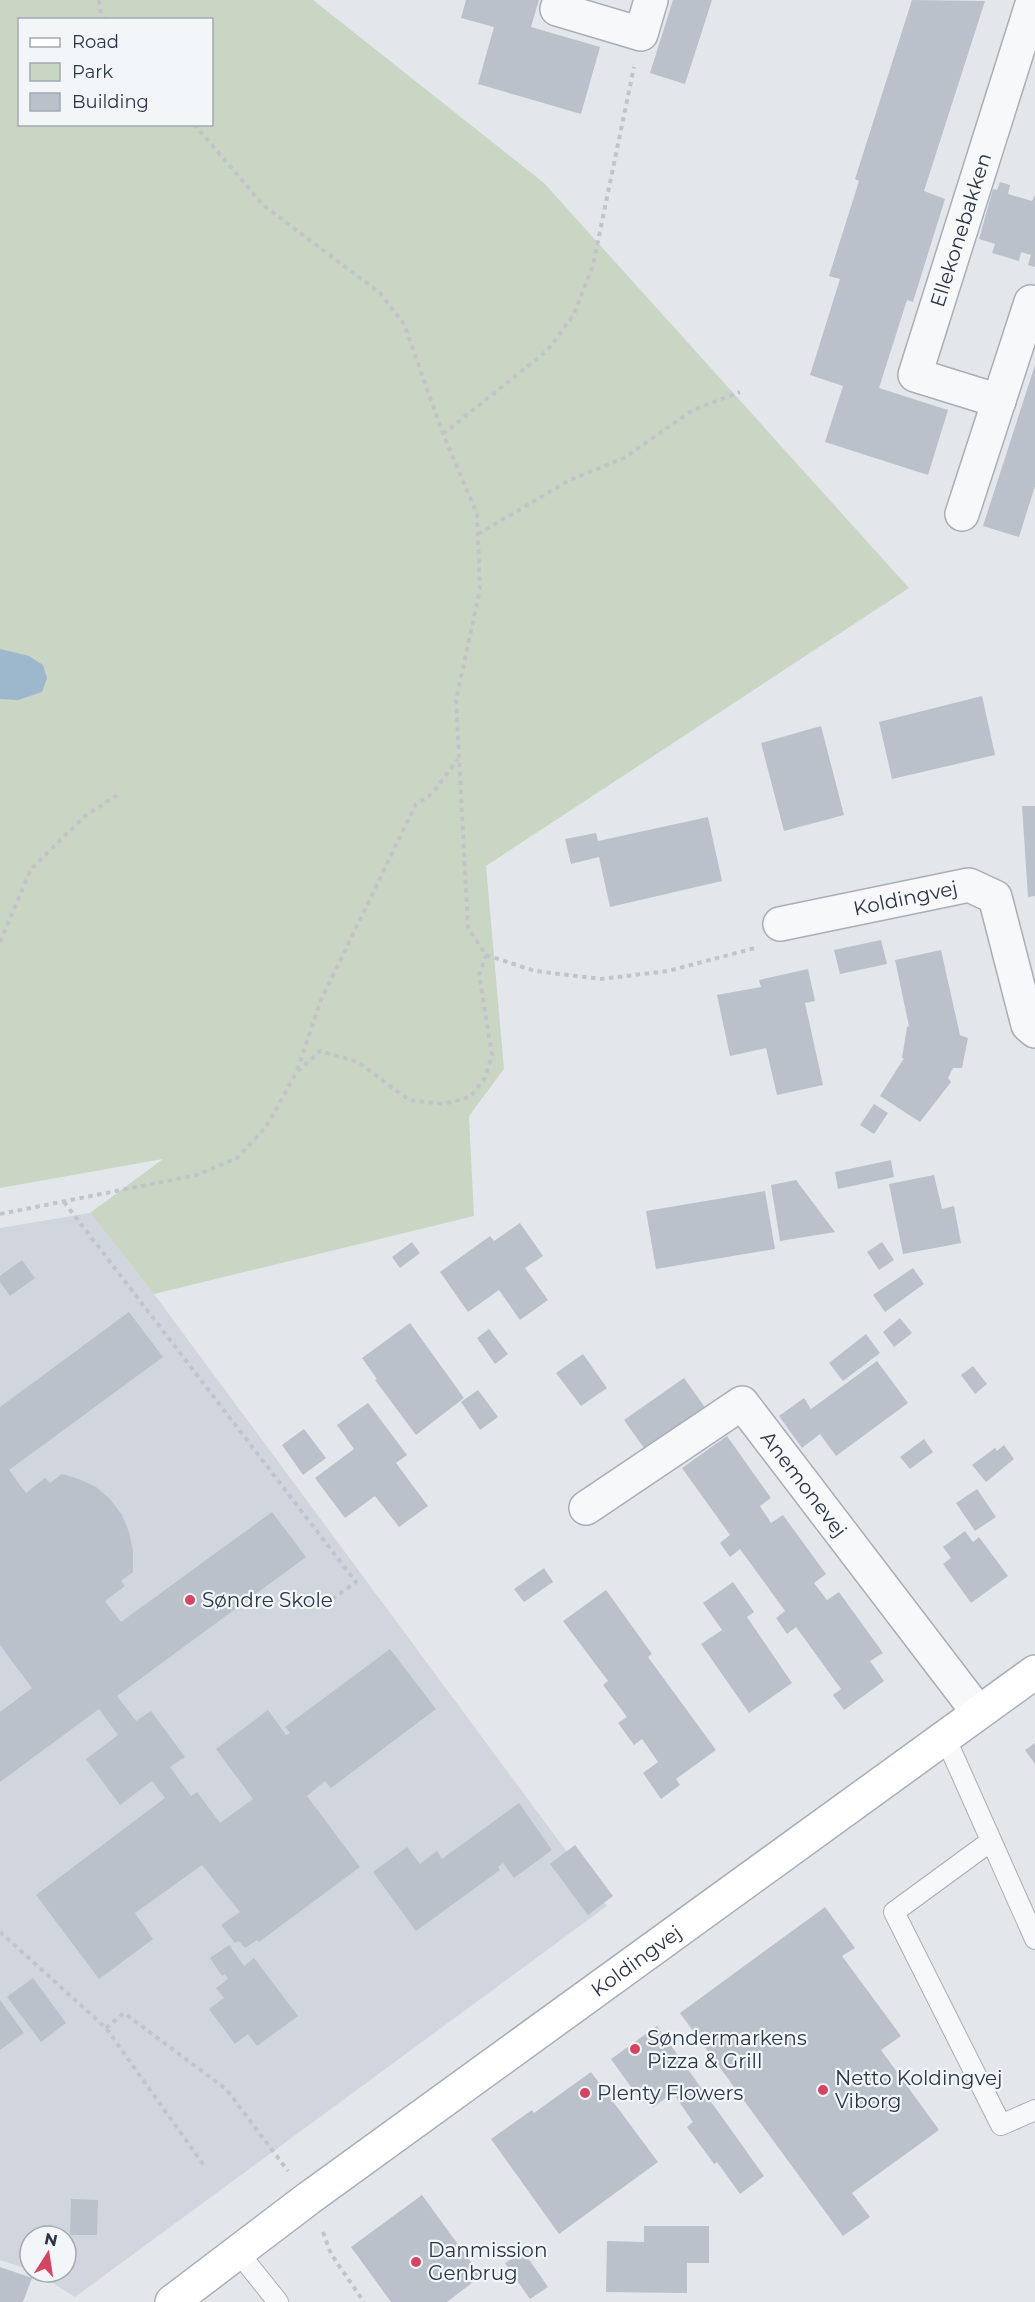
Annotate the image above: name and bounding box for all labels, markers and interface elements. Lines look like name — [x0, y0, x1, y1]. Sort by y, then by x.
legend — [18, 18, 213, 126]
text: Road — [72, 31, 119, 53]
text: Park — [72, 61, 113, 83]
text: Building — [72, 91, 149, 113]
street label: Ellekonebakken — [925, 150, 996, 310]
street label: Koldingvej — [851, 876, 960, 921]
street label: Anemonevej — [756, 1426, 852, 1542]
place label: Søndre Skole — [202, 1588, 333, 1612]
marker: Søndre Skole — [183, 1593, 197, 1607]
street label: Koldingvej — [586, 1920, 686, 2002]
place label: Søndermarkens Pizza & Grill — [647, 2026, 807, 2073]
marker: Søndermarkens Pizza & Grill — [628, 2042, 642, 2056]
place label: Netto Koldingvej Viborg — [835, 2066, 1003, 2113]
place label: Plenty Flowers — [597, 2081, 743, 2105]
marker: Netto Koldingvej Viborg — [816, 2083, 830, 2097]
marker: Plenty Flowers — [578, 2086, 592, 2100]
north arrow — [18, 2224, 78, 2284]
text: N — [43, 2229, 59, 2250]
place label: Danmission Genbrug — [428, 2238, 547, 2285]
marker: Danmission Genbrug — [409, 2255, 423, 2269]

